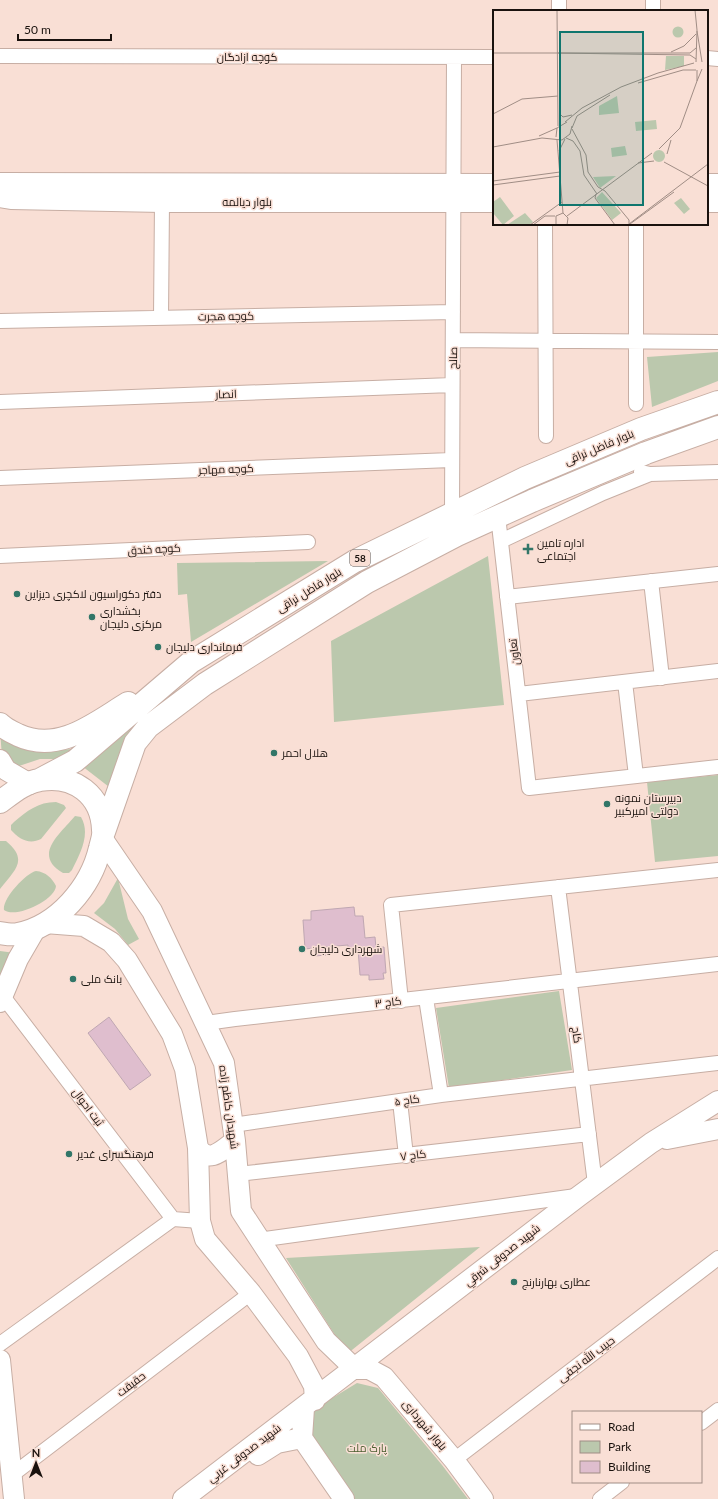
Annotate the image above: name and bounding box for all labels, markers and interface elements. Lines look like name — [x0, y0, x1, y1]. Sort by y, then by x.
inset map — [493, 10, 708, 225]
scale bar — [18, 16, 111, 42]
text: 50 m — [24, 22, 51, 37]
street label: کوچه ازادگان — [217, 50, 277, 64]
street label: بلوار دیالمه — [222, 195, 272, 209]
street label: کوچه هجرت — [198, 309, 254, 323]
street label: صالح — [446, 347, 461, 369]
street label: انصار — [214, 387, 237, 401]
street label: بلوار فاضل نراقی — [562, 426, 636, 468]
street label: کوچه مهاجر — [197, 461, 254, 477]
place label: اداره تامین اجتماعی — [537, 536, 585, 563]
street label: کوچه خندق — [127, 541, 181, 557]
marker: اداره تامین اجتماعی — [522, 543, 534, 555]
road number: 58 — [350, 550, 370, 566]
street label: بلوار فاضل نراقی — [274, 564, 344, 616]
place label: دفتر دکوراسیون لاکچری دیزاین — [25, 587, 161, 601]
marker: دفتر دکوراسیون لاکچری دیزاین — [12, 589, 22, 599]
place label: بخشداری مرکزی دلیجان — [100, 604, 162, 631]
marker: بخشداری مرکزی دلیجان — [87, 612, 97, 622]
street label: تعاون — [505, 638, 523, 666]
place label: فرمانداری دلیجان — [166, 640, 242, 654]
marker: فرمانداری دلیجان — [153, 642, 163, 652]
place label: هلال احمر — [281, 746, 328, 760]
marker: هلال احمر — [269, 748, 279, 758]
place label: دبیرستان نمونه دولتی امیرکبیر — [614, 791, 682, 818]
marker: دبیرستان نمونه دولتی امیرکبیر — [602, 799, 612, 809]
place label: شهرداری دلیجان — [310, 942, 382, 956]
marker: شهرداری دلیجان — [297, 944, 307, 954]
place label: بانک ملی — [81, 972, 122, 986]
marker: بانک ملی — [68, 974, 78, 984]
street label: کاج ۳ — [374, 994, 402, 1011]
street label: کاج — [568, 1026, 585, 1044]
street label: شهیدان کاظم زاده — [215, 1064, 242, 1150]
street label: ثبت احوال — [69, 1085, 107, 1129]
street label: کاج ۵ — [393, 1091, 421, 1110]
street label: کاج ۷ — [399, 1146, 427, 1165]
place label: فرهنگسرای غدیر — [76, 1147, 154, 1161]
marker: فرهنگسرای غدیر — [64, 1149, 74, 1159]
street label: شهید صدوقی شرقي — [461, 1221, 544, 1291]
place label: عطاری بهارنارنج — [522, 1275, 591, 1290]
marker: عطاری بهارنارنج — [509, 1277, 519, 1287]
street label: حبیب الله نجفی — [554, 1332, 617, 1385]
street label: حقیقت — [114, 1369, 148, 1399]
street label: بلوار شهرداری — [400, 1397, 450, 1453]
legend — [572, 1411, 702, 1483]
text: Road — [608, 1419, 635, 1434]
street label: شهید صدوقی غربي — [204, 1421, 285, 1487]
text: Park — [608, 1439, 632, 1454]
park label: پارک ملت — [347, 1441, 387, 1455]
north arrow — [16, 1443, 56, 1483]
text: N — [32, 1446, 40, 1459]
text: Building — [608, 1459, 651, 1474]

